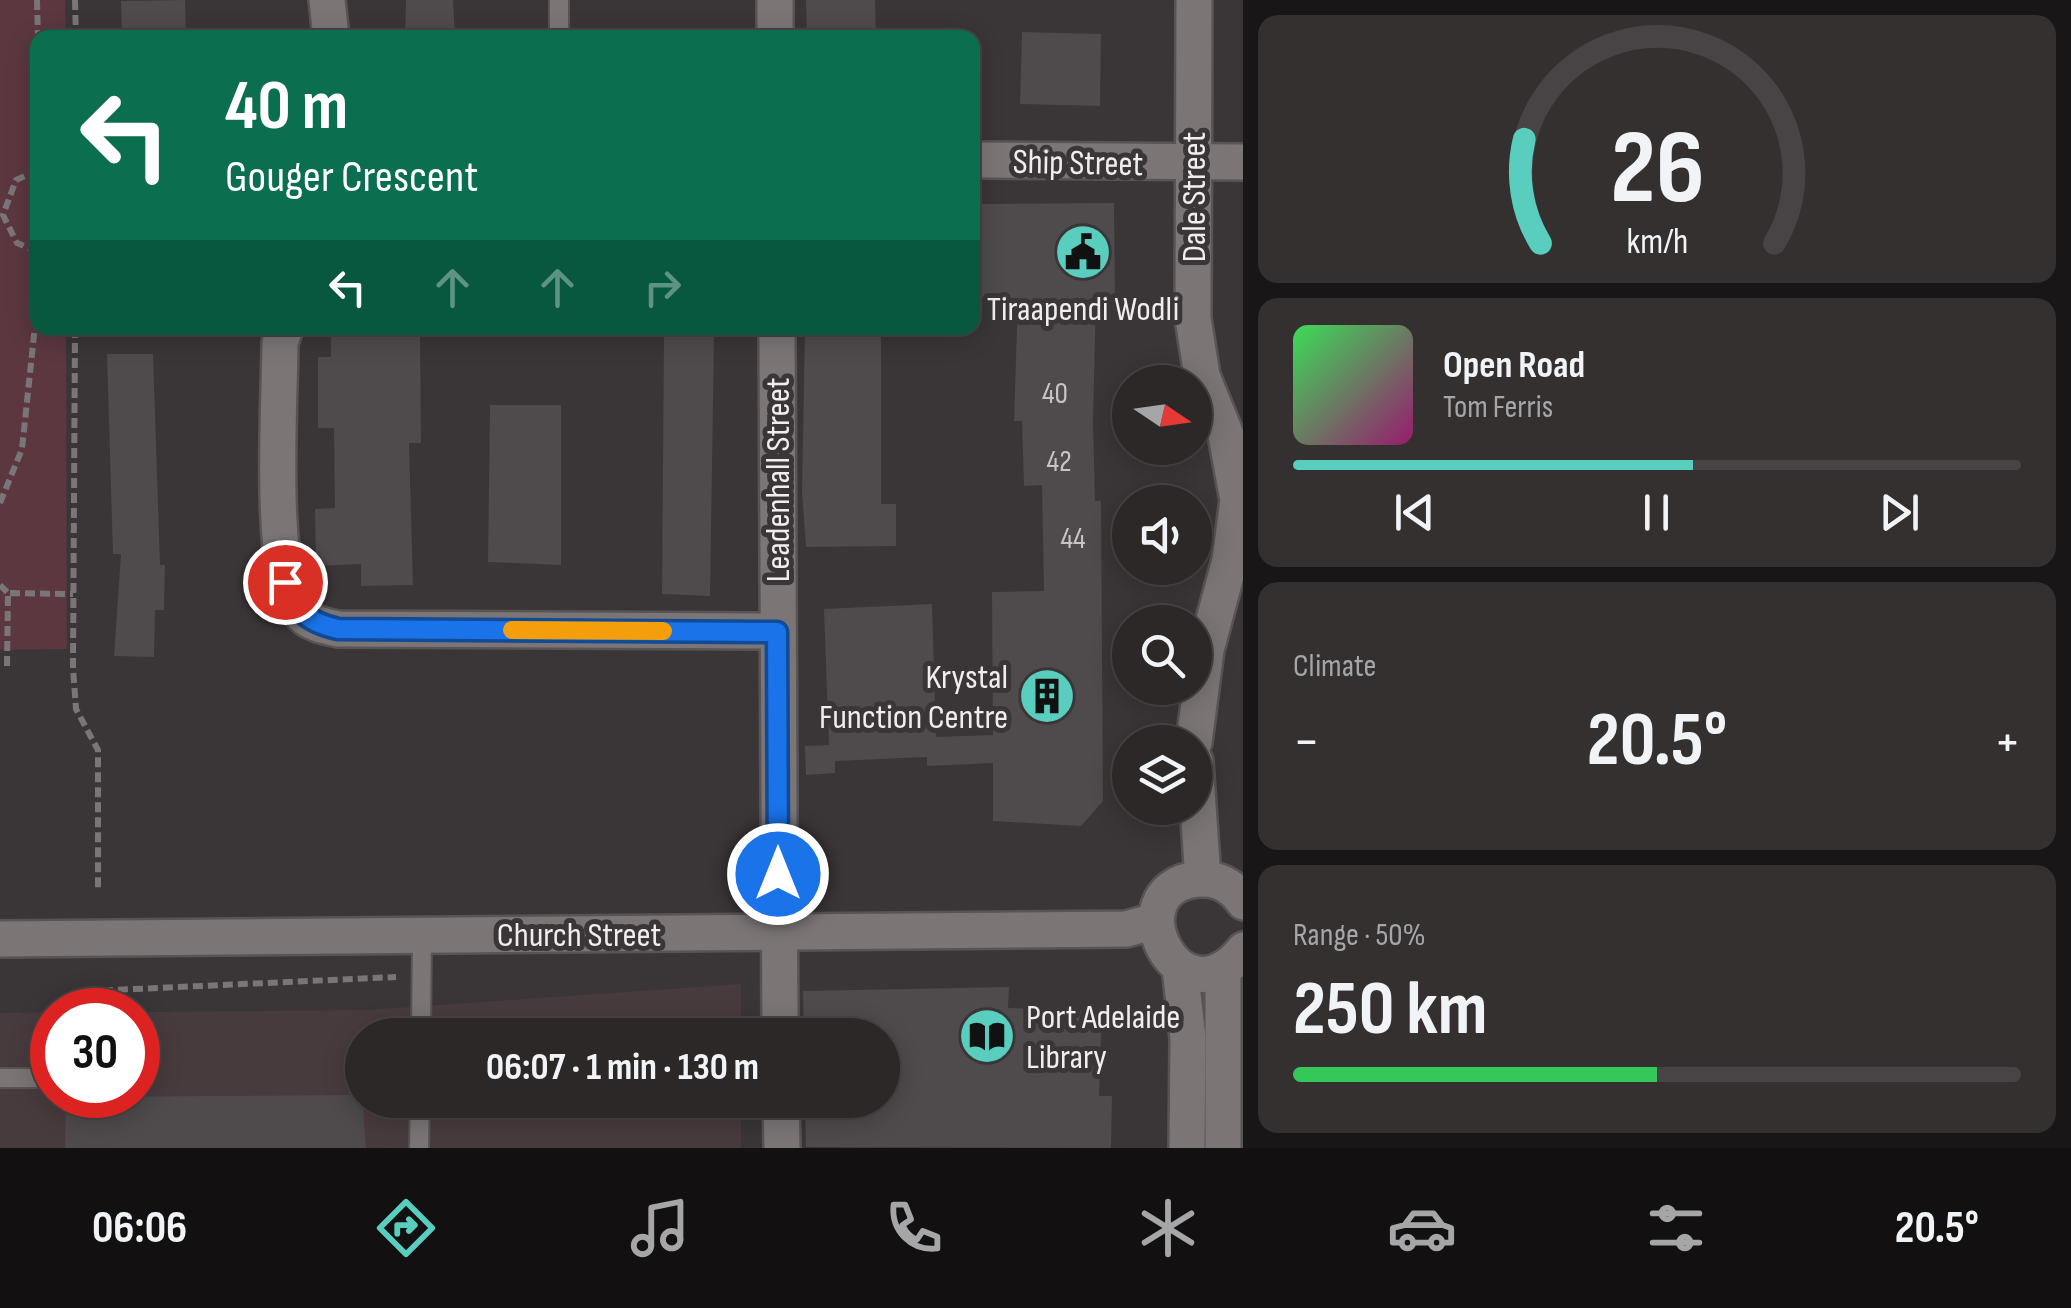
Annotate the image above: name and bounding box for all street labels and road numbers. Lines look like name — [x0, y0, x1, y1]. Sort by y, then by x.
street label: Dale Street — [1173, 132, 1216, 262]
street label: Ship Street — [1012, 141, 1144, 186]
street label: Leadenhall Street — [757, 378, 800, 582]
street label: Church Street — [497, 914, 661, 957]

